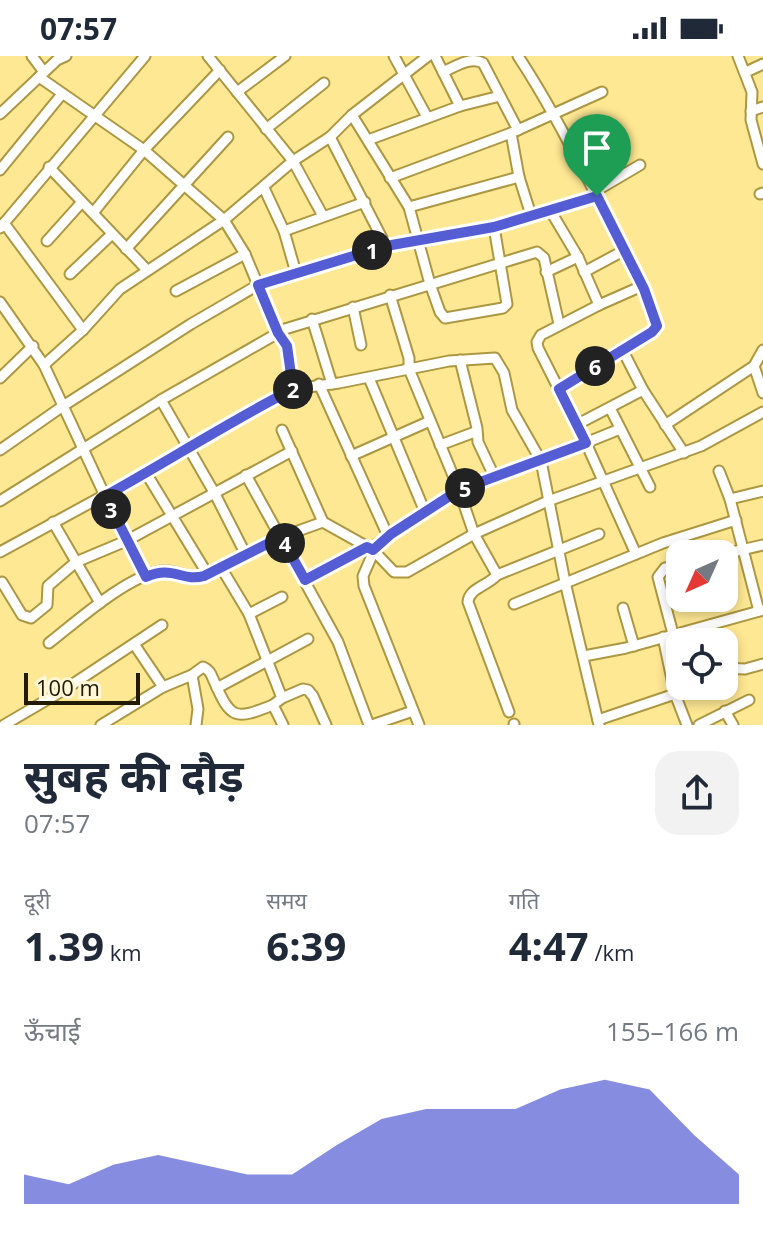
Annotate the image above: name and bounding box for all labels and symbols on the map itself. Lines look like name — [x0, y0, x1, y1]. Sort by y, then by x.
pin — [563, 114, 631, 196]
pin: 1 — [352, 230, 392, 270]
pin: 6 — [575, 346, 615, 386]
pin: 2 — [273, 369, 313, 409]
pin: 5 — [445, 468, 485, 508]
pin: 3 — [91, 489, 131, 529]
pin: 4 — [265, 523, 305, 563]
north arrow — [666, 540, 738, 612]
scale bar — [24, 669, 140, 705]

